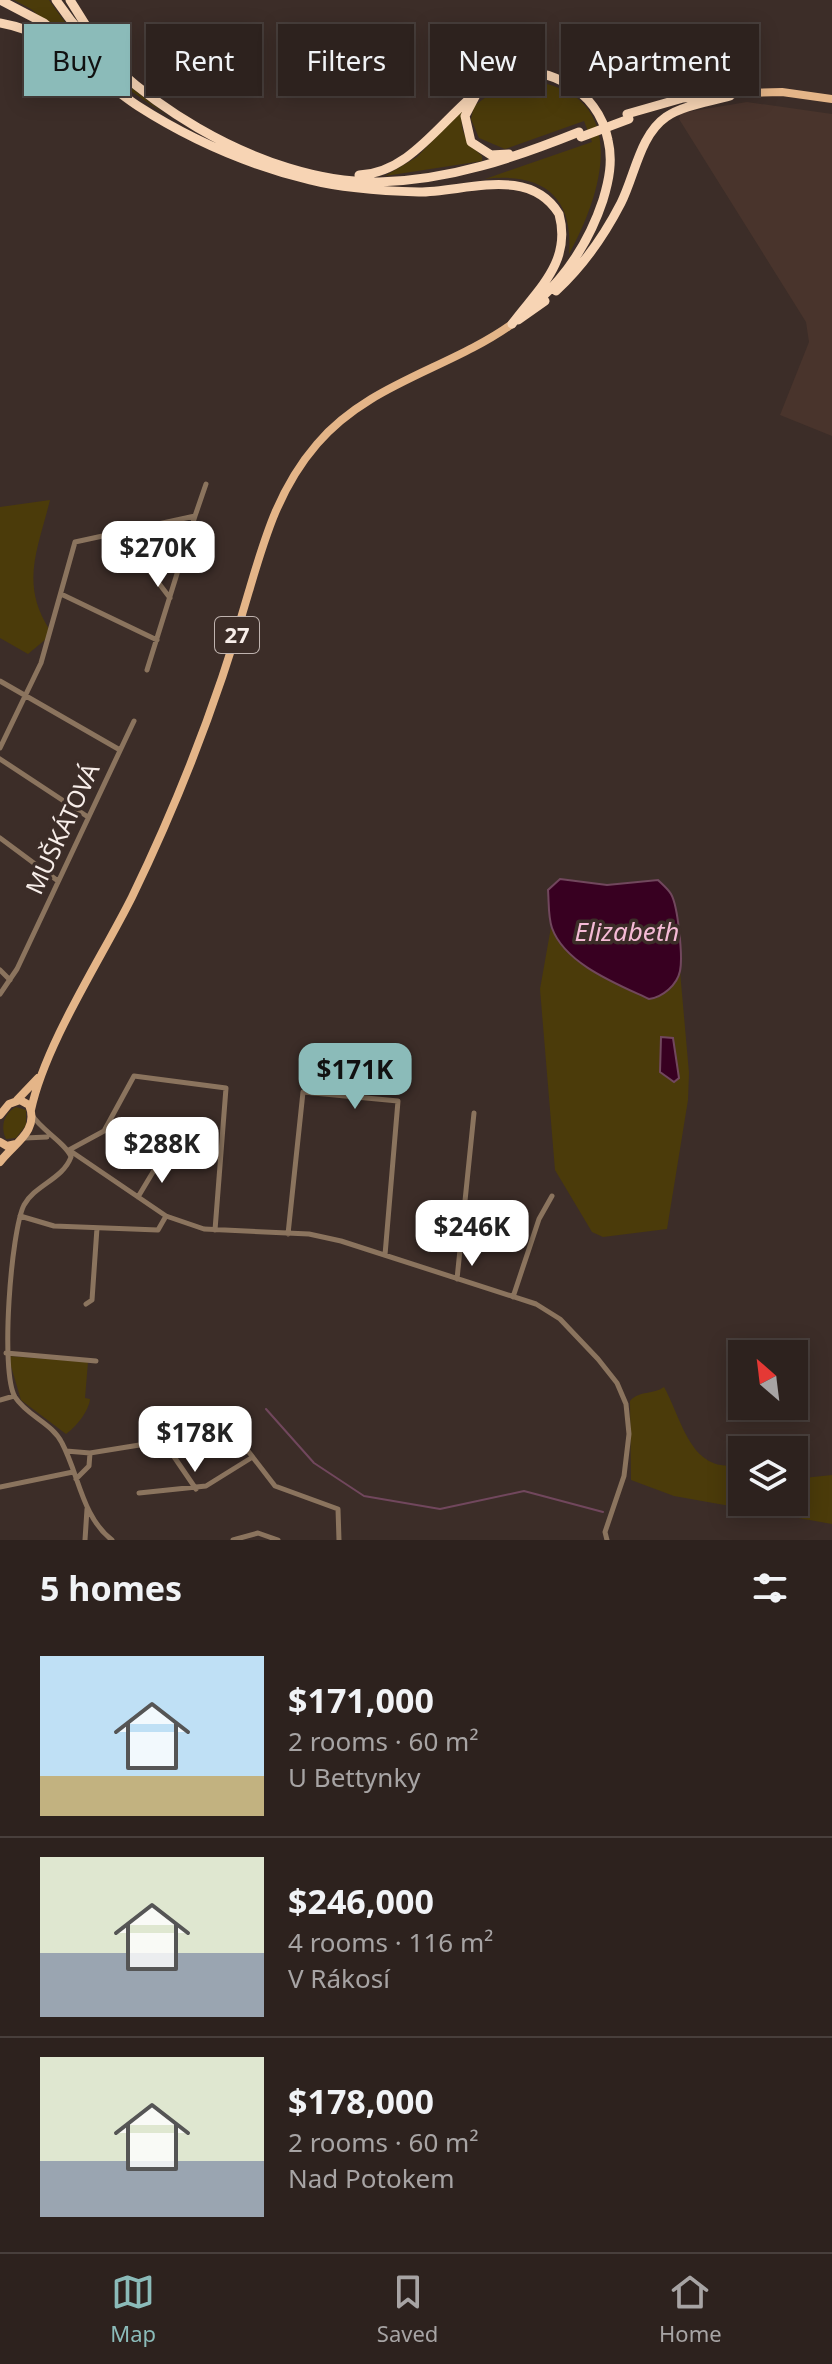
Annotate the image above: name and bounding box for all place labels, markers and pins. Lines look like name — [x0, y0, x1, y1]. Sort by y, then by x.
pin: $270K — [102, 521, 214, 589]
pin: $171K — [299, 1043, 411, 1111]
pin: $288K — [106, 1117, 218, 1185]
pin: $246K — [416, 1200, 528, 1268]
pin: $178K — [139, 1406, 251, 1474]

